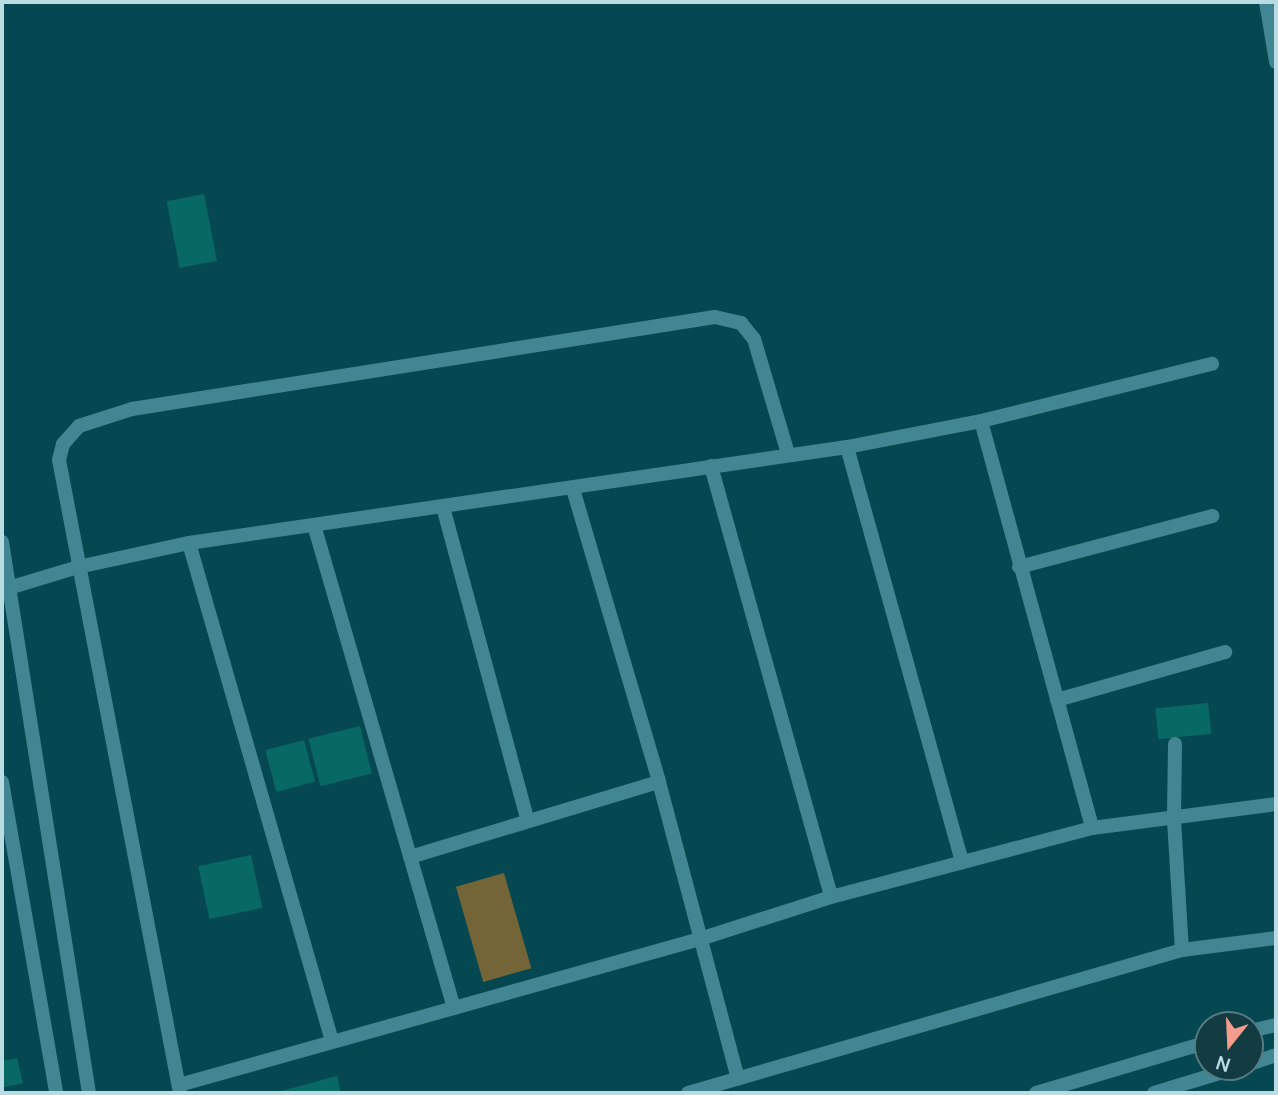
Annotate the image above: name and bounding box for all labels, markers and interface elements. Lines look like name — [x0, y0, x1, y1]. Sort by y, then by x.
north arrow — [1194, 1011, 1264, 1081]
text: N — [1213, 1050, 1234, 1079]

